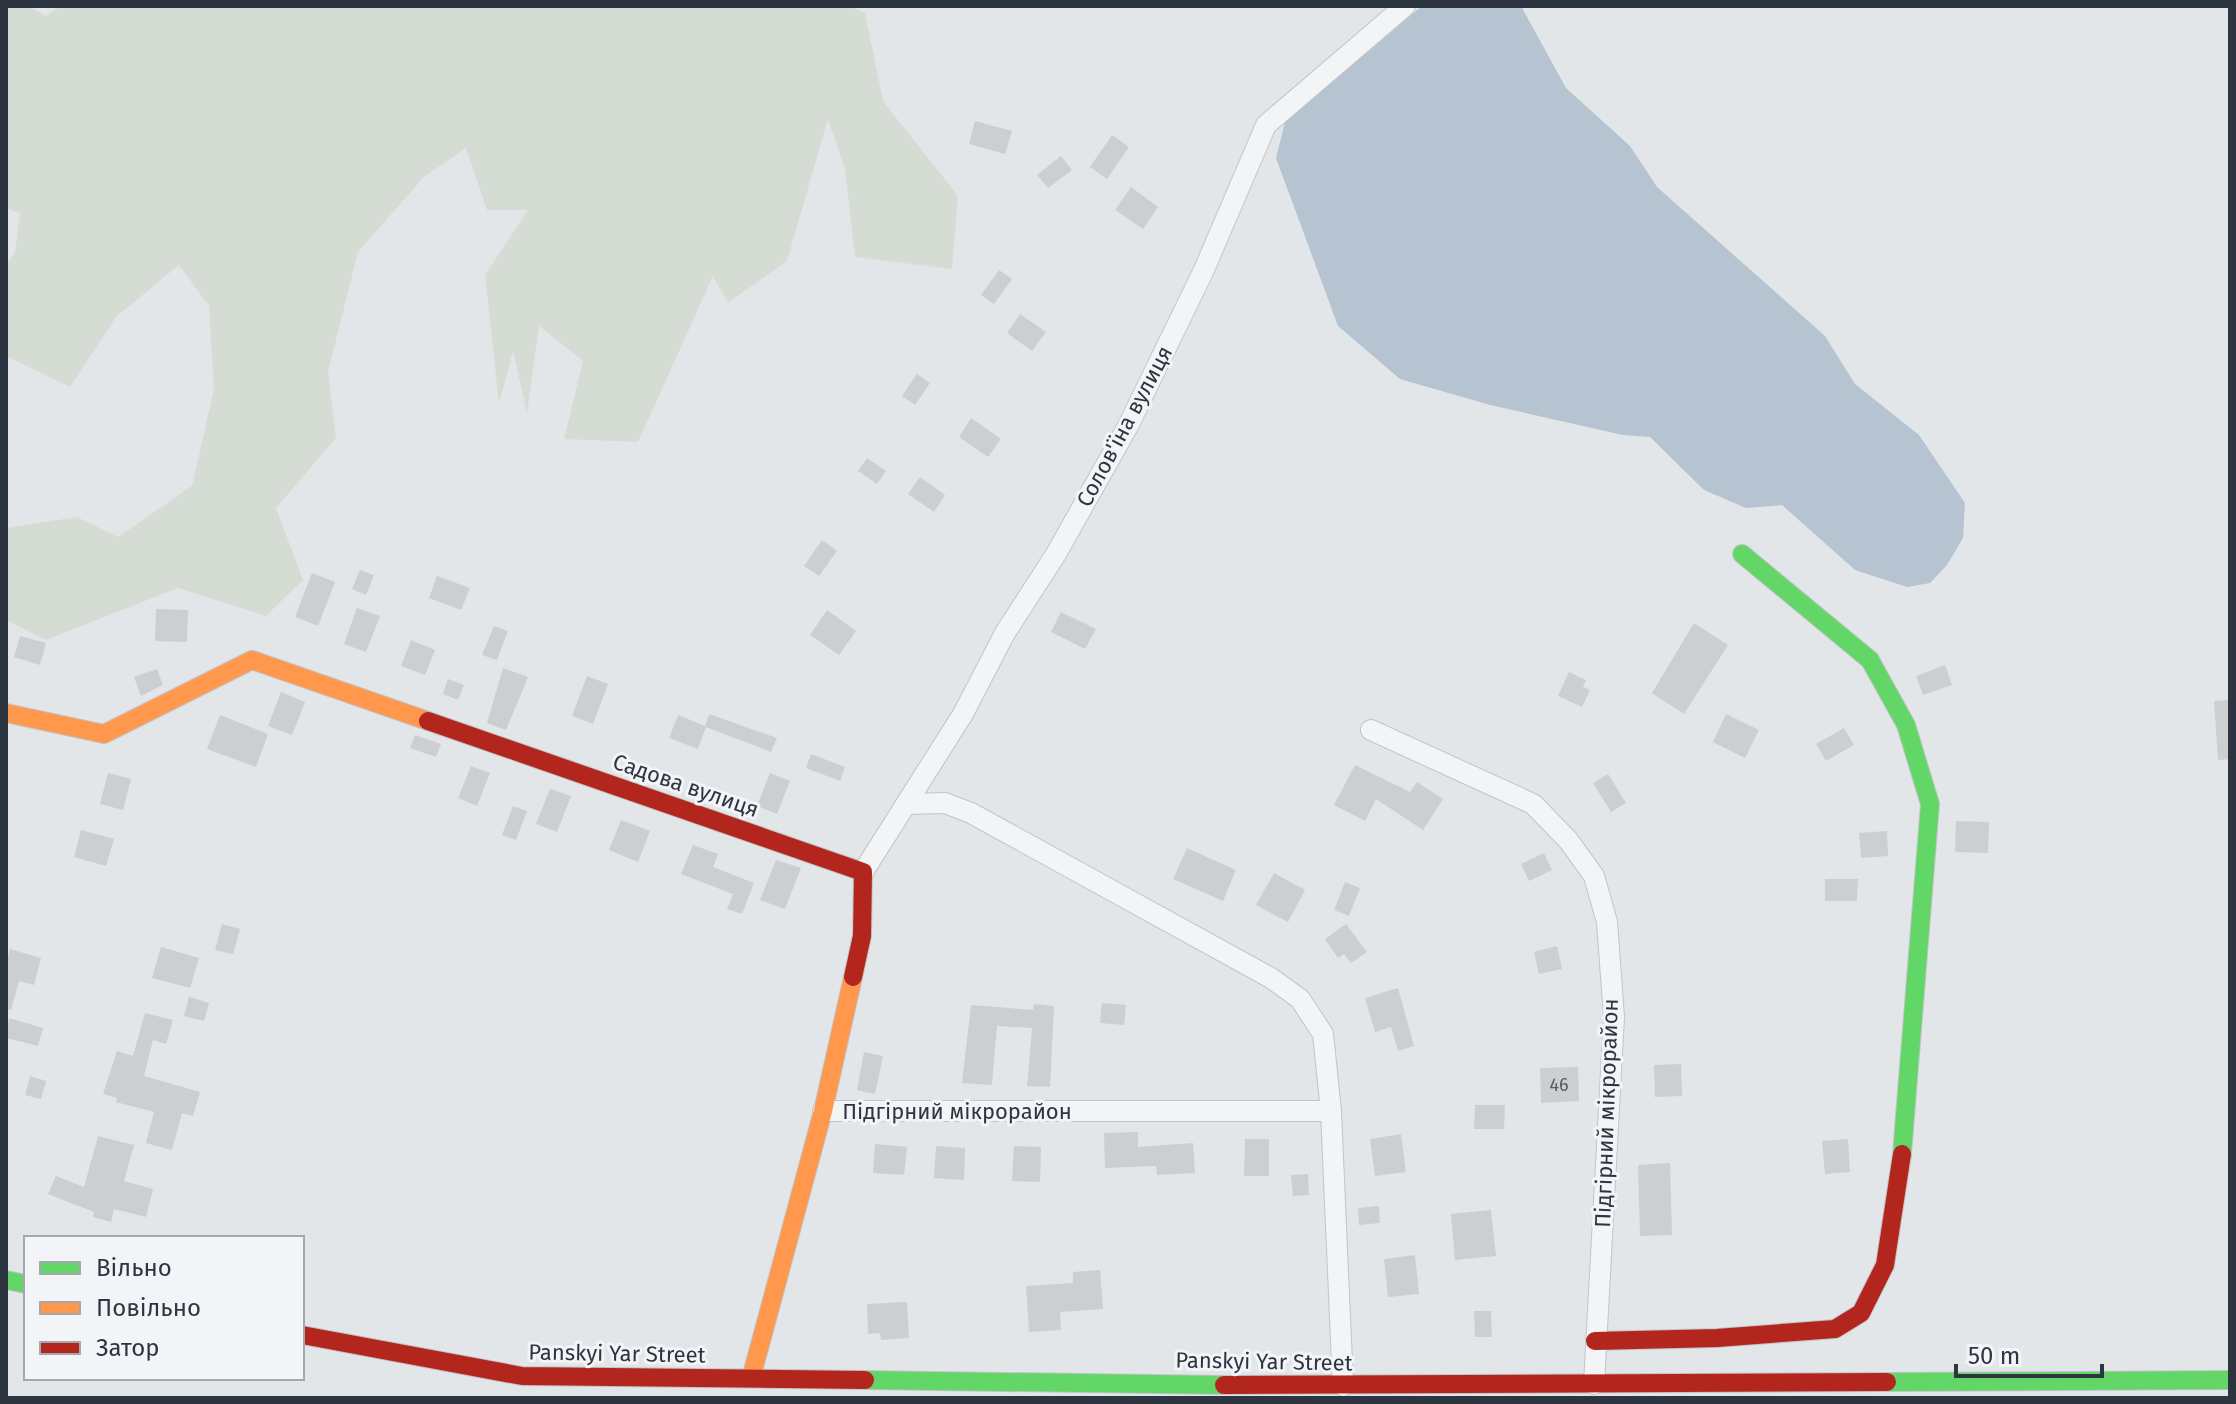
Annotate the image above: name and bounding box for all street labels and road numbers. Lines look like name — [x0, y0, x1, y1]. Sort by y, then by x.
street label: Солов'їна вулиця — [1071, 341, 1178, 511]
street label: Садова вулиця — [609, 748, 762, 823]
street label: Підгірний мікрорайон — [1589, 998, 1624, 1228]
street label: Підгірний мікрорайон — [842, 1098, 1072, 1125]
street label: Panskyi Yar Street — [528, 1338, 706, 1369]
street label: Panskyi Yar Street — [1175, 1346, 1353, 1377]

